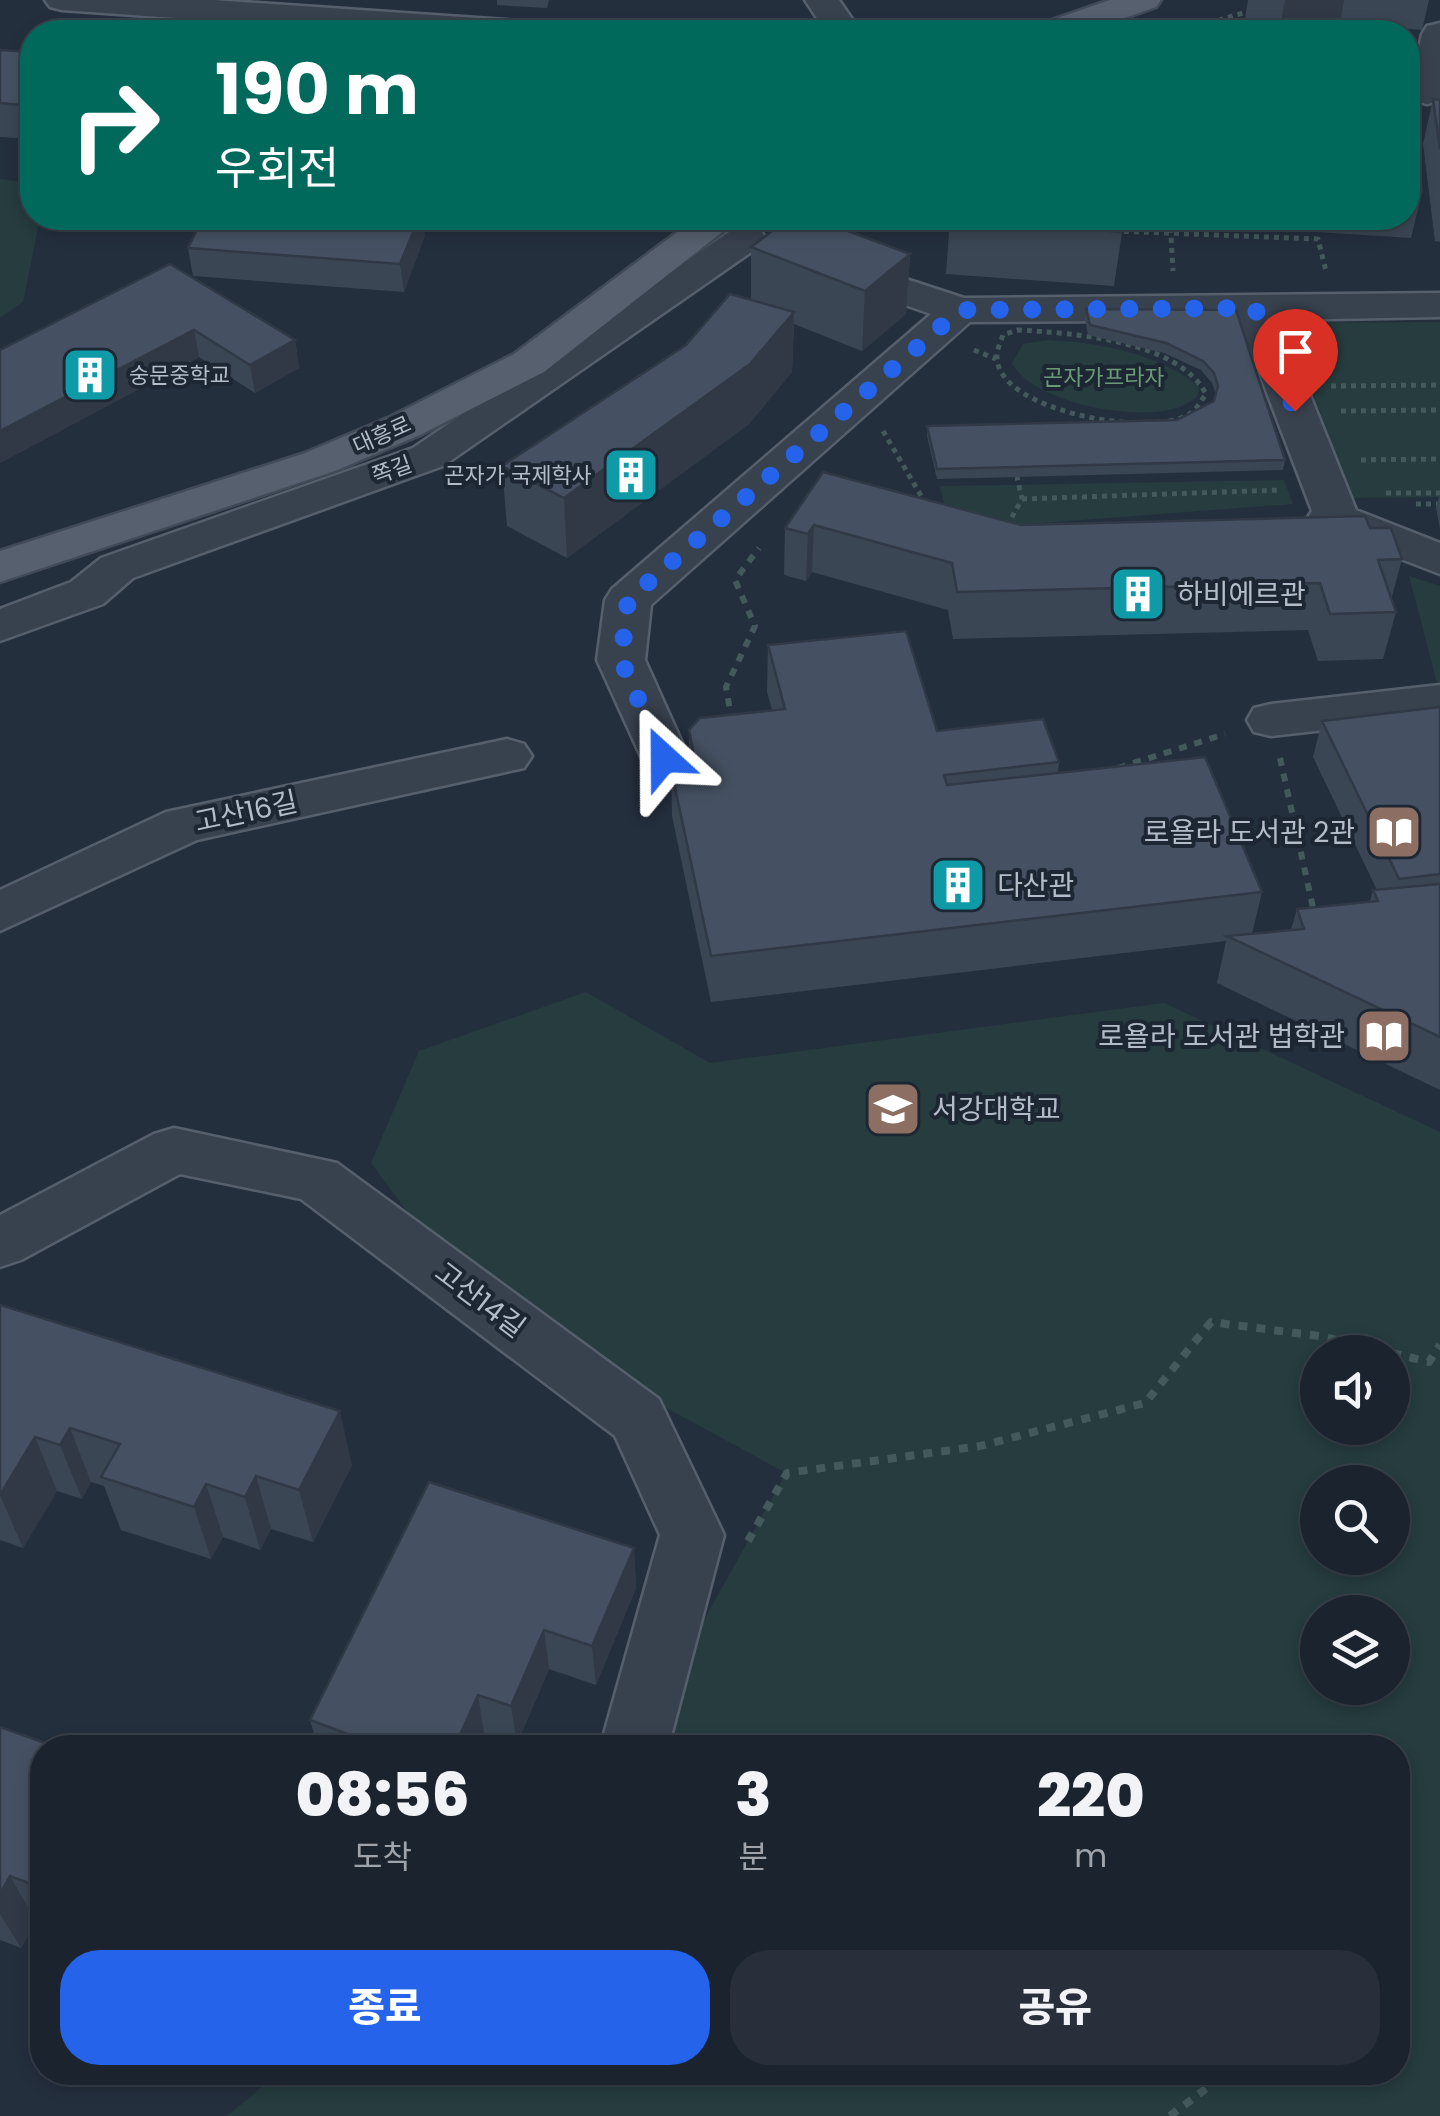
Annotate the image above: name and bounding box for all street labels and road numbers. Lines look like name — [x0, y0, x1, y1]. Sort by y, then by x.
street label: 대흥로 — [348, 408, 416, 462]
street label: 쪽길 — [368, 449, 416, 491]
street label: 고산16길 — [191, 782, 301, 842]
street label: 고산14길 — [427, 1253, 533, 1347]

